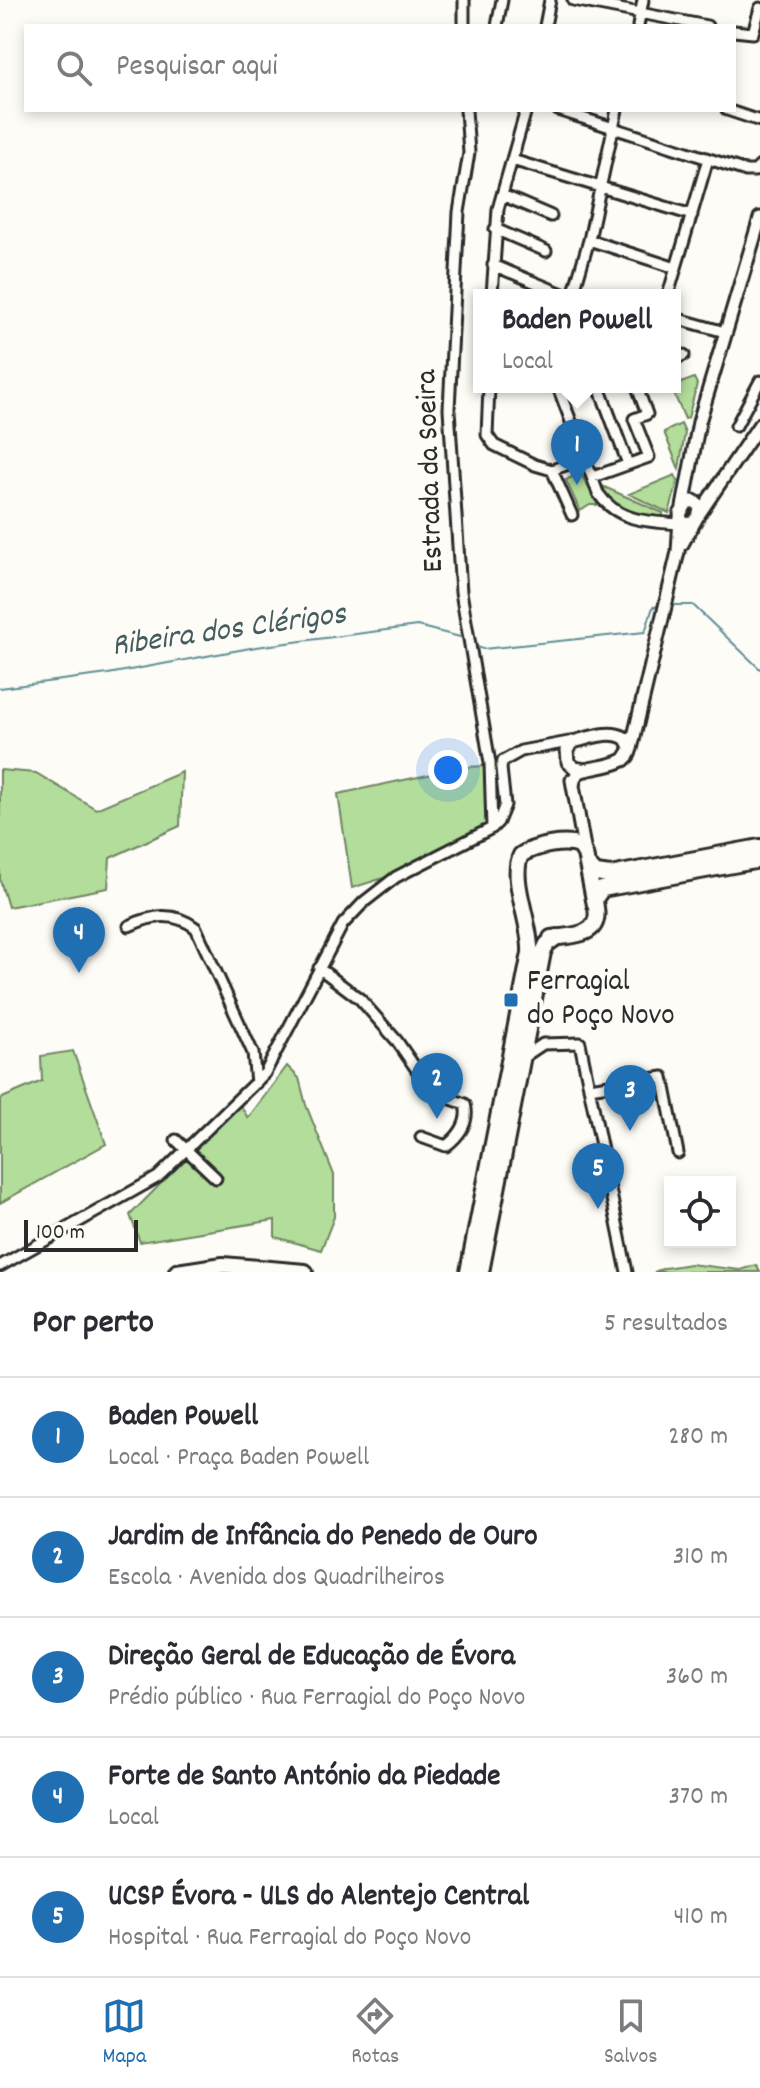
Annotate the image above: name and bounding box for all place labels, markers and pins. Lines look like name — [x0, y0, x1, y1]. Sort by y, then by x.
pin: 1 — [551, 419, 603, 485]
pin: 4 — [53, 907, 105, 973]
place label: Ferragial do Poço Novo — [527, 962, 675, 1039]
marker: Ferragial do Poço Novo — [502, 991, 520, 1009]
pin: 2 — [411, 1053, 463, 1119]
pin: 3 — [604, 1065, 656, 1131]
pin: 5 — [572, 1143, 624, 1209]

